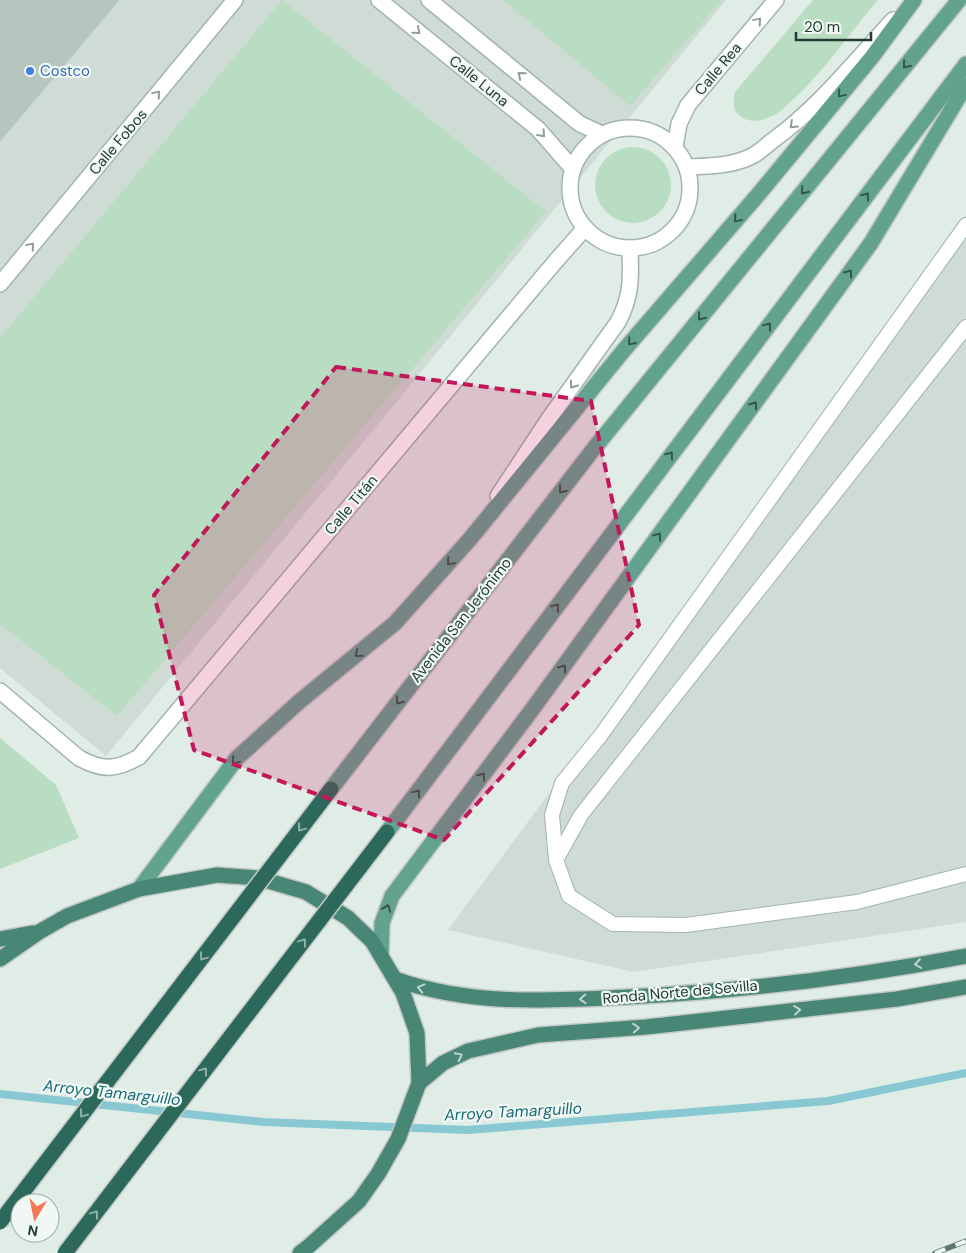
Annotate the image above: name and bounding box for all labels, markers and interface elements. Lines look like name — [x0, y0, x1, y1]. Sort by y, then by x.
scale bar — [796, 10, 871, 42]
text: 20 m — [804, 17, 840, 37]
one-way arrow — [753, 18, 762, 27]
one-way arrow — [411, 25, 420, 34]
street label: Calle Rea — [690, 38, 746, 100]
street label: Calle Luna — [445, 51, 513, 111]
one-way arrow — [904, 59, 912, 68]
place label: Costco — [40, 61, 90, 81]
marker: Costco — [24, 65, 36, 77]
one-way arrow — [518, 73, 527, 81]
one-way arrow — [839, 88, 847, 97]
one-way arrow — [152, 91, 160, 100]
street label: Calle Fobos — [84, 105, 152, 179]
one-way arrow — [790, 119, 799, 128]
one-way arrow — [536, 128, 545, 137]
one-way arrow — [801, 185, 809, 194]
one-way arrow — [860, 193, 868, 202]
one-way arrow — [735, 213, 743, 222]
one-way arrow — [26, 243, 34, 252]
one-way arrow — [843, 269, 852, 279]
one-way arrow — [699, 311, 707, 320]
one-way arrow — [762, 323, 770, 332]
one-way arrow — [628, 336, 637, 345]
one-way arrow — [570, 379, 579, 389]
one-way arrow — [748, 402, 756, 411]
one-way arrow — [664, 452, 672, 461]
street label: Calle Titán — [320, 471, 382, 539]
one-way arrow — [560, 484, 568, 493]
one-way arrow — [652, 532, 661, 542]
street label: Avenida San Jerónimo — [406, 553, 516, 686]
one-way arrow — [446, 556, 455, 565]
one-way arrow — [550, 603, 559, 613]
one-way arrow — [354, 649, 363, 658]
one-way arrow — [556, 664, 566, 673]
one-way arrow — [395, 696, 404, 705]
one-way arrow — [233, 755, 241, 764]
one-way arrow — [476, 772, 485, 782]
one-way arrow — [411, 790, 419, 799]
one-way arrow — [299, 822, 307, 831]
one-way arrow — [381, 904, 391, 913]
one-way arrow — [297, 938, 306, 948]
one-way arrow — [200, 951, 208, 960]
one-way arrow — [914, 959, 922, 969]
street label: Ronda Norte de Sevilla — [602, 975, 758, 1009]
one-way arrow — [417, 983, 426, 994]
one-way arrow — [578, 994, 586, 1005]
one-way arrow — [793, 1005, 801, 1016]
one-way arrow — [632, 1023, 640, 1034]
one-way arrow — [454, 1052, 463, 1062]
one-way arrow — [199, 1068, 207, 1077]
water label: Arroyo Tamarguillo — [41, 1075, 182, 1110]
water label: Arroyo Tamarguillo — [443, 1097, 582, 1126]
one-way arrow — [80, 1108, 88, 1117]
north arrow — [10, 1193, 60, 1243]
one-way arrow — [89, 1210, 98, 1220]
text: N — [26, 1221, 39, 1241]

